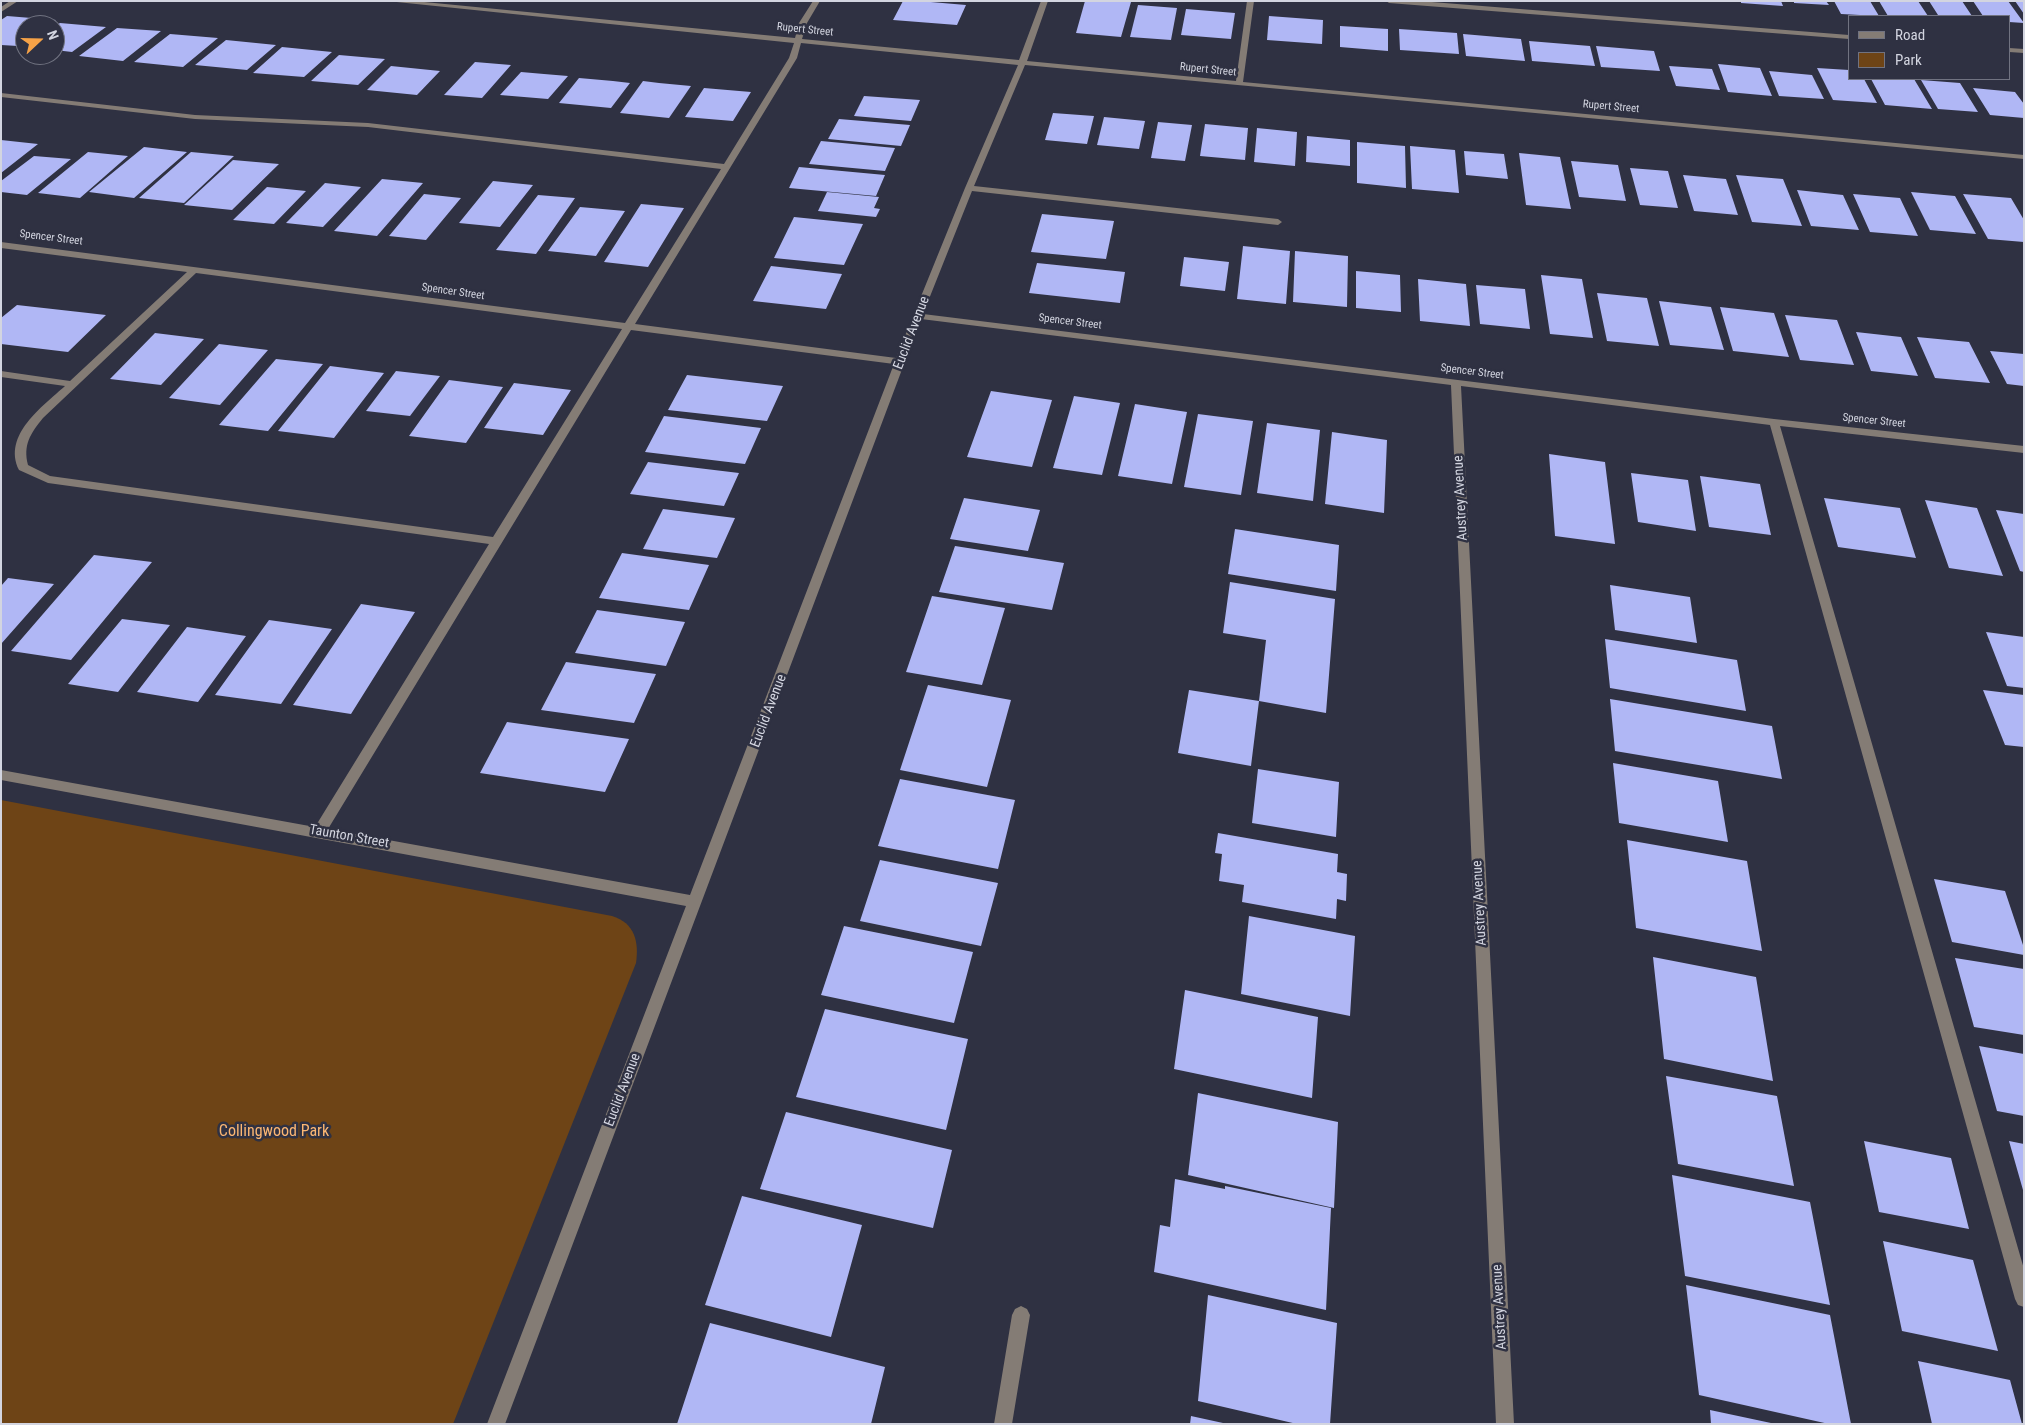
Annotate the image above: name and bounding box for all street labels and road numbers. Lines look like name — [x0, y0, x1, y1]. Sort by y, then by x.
street label: Rupert Street — [776, 20, 834, 40]
street label: Rupert Street — [1179, 60, 1237, 80]
street label: Rupert Street — [1582, 98, 1640, 116]
street label: Spencer Street — [19, 228, 83, 248]
street label: Spencer Street — [421, 281, 485, 303]
street label: Euclid Avenue — [890, 294, 934, 372]
street label: Spencer Street — [1038, 312, 1102, 332]
street label: Spencer Street — [1440, 362, 1504, 382]
street label: Spencer Street — [1842, 411, 1906, 431]
street label: Austrey Avenue — [1450, 455, 1472, 541]
street label: Euclid Avenue — [747, 672, 791, 750]
street label: Taunton Street — [308, 822, 390, 852]
street label: Austrey Avenue — [1469, 860, 1491, 946]
street label: Euclid Avenue — [601, 1051, 645, 1129]
street label: Austrey Avenue — [1489, 1264, 1511, 1350]

